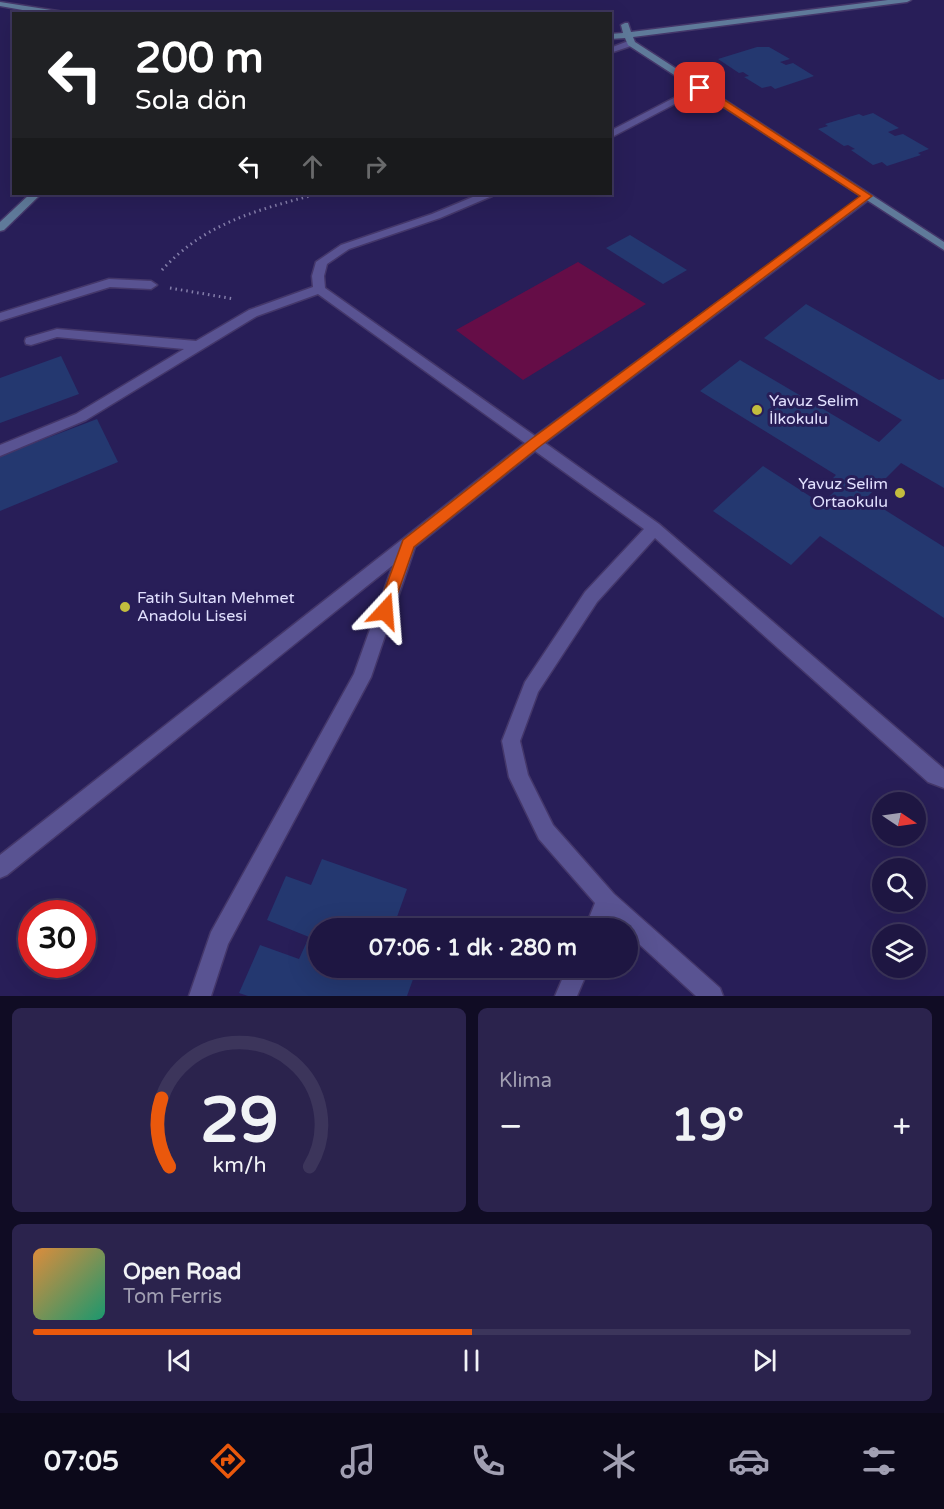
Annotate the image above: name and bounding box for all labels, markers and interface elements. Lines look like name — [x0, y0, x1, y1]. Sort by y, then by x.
text: 200 m — [135, 33, 264, 84]
icon: left — [36, 36, 114, 114]
pin — [674, 62, 725, 113]
icon: arrive — [683, 71, 716, 104]
text: Sola dön — [135, 84, 247, 117]
icon: left — [233, 150, 266, 183]
icon: ahead — [296, 150, 329, 183]
icon: right — [359, 150, 392, 183]
place label: Yavuz Selim İlkokulu — [769, 391, 859, 429]
marker: Yavuz Selim İlkokulu — [750, 403, 764, 417]
place label: Yavuz Selim Ortaokulu — [798, 474, 888, 512]
marker: Yavuz Selim Ortaokulu — [893, 486, 907, 500]
position arrow — [353, 579, 417, 643]
place label: Fatih Sultan Mehmet Anadolu Lisesi — [137, 588, 295, 626]
marker: Fatih Sultan Mehmet Anadolu Lisesi — [118, 600, 132, 614]
north arrow — [872, 792, 926, 846]
map controls — [872, 792, 926, 978]
button: search — [872, 858, 926, 912]
speed limit sign: 30 — [18, 900, 96, 978]
button: layers — [872, 924, 926, 978]
text: 07:06 · 1 dk · 280 m — [369, 935, 577, 961]
text: Klima — [499, 1069, 552, 1093]
text: 29 — [200, 1084, 278, 1159]
text: 19° — [671, 1099, 744, 1153]
text: − — [499, 1107, 523, 1146]
text: + — [892, 1107, 911, 1146]
text: km/h — [212, 1152, 266, 1178]
text: Open Road — [123, 1259, 241, 1285]
text: Tom Ferris — [123, 1285, 222, 1309]
icon: previous — [163, 1344, 196, 1377]
icon: pause — [455, 1344, 488, 1377]
icon: next — [748, 1344, 781, 1377]
icon: directions — [207, 1440, 249, 1482]
icon: music — [337, 1440, 379, 1482]
icon: phone — [467, 1440, 509, 1482]
icon: climate — [598, 1440, 640, 1482]
icon: car — [728, 1440, 770, 1482]
icon: filters — [858, 1440, 900, 1482]
text: 07:05 — [44, 1445, 119, 1478]

